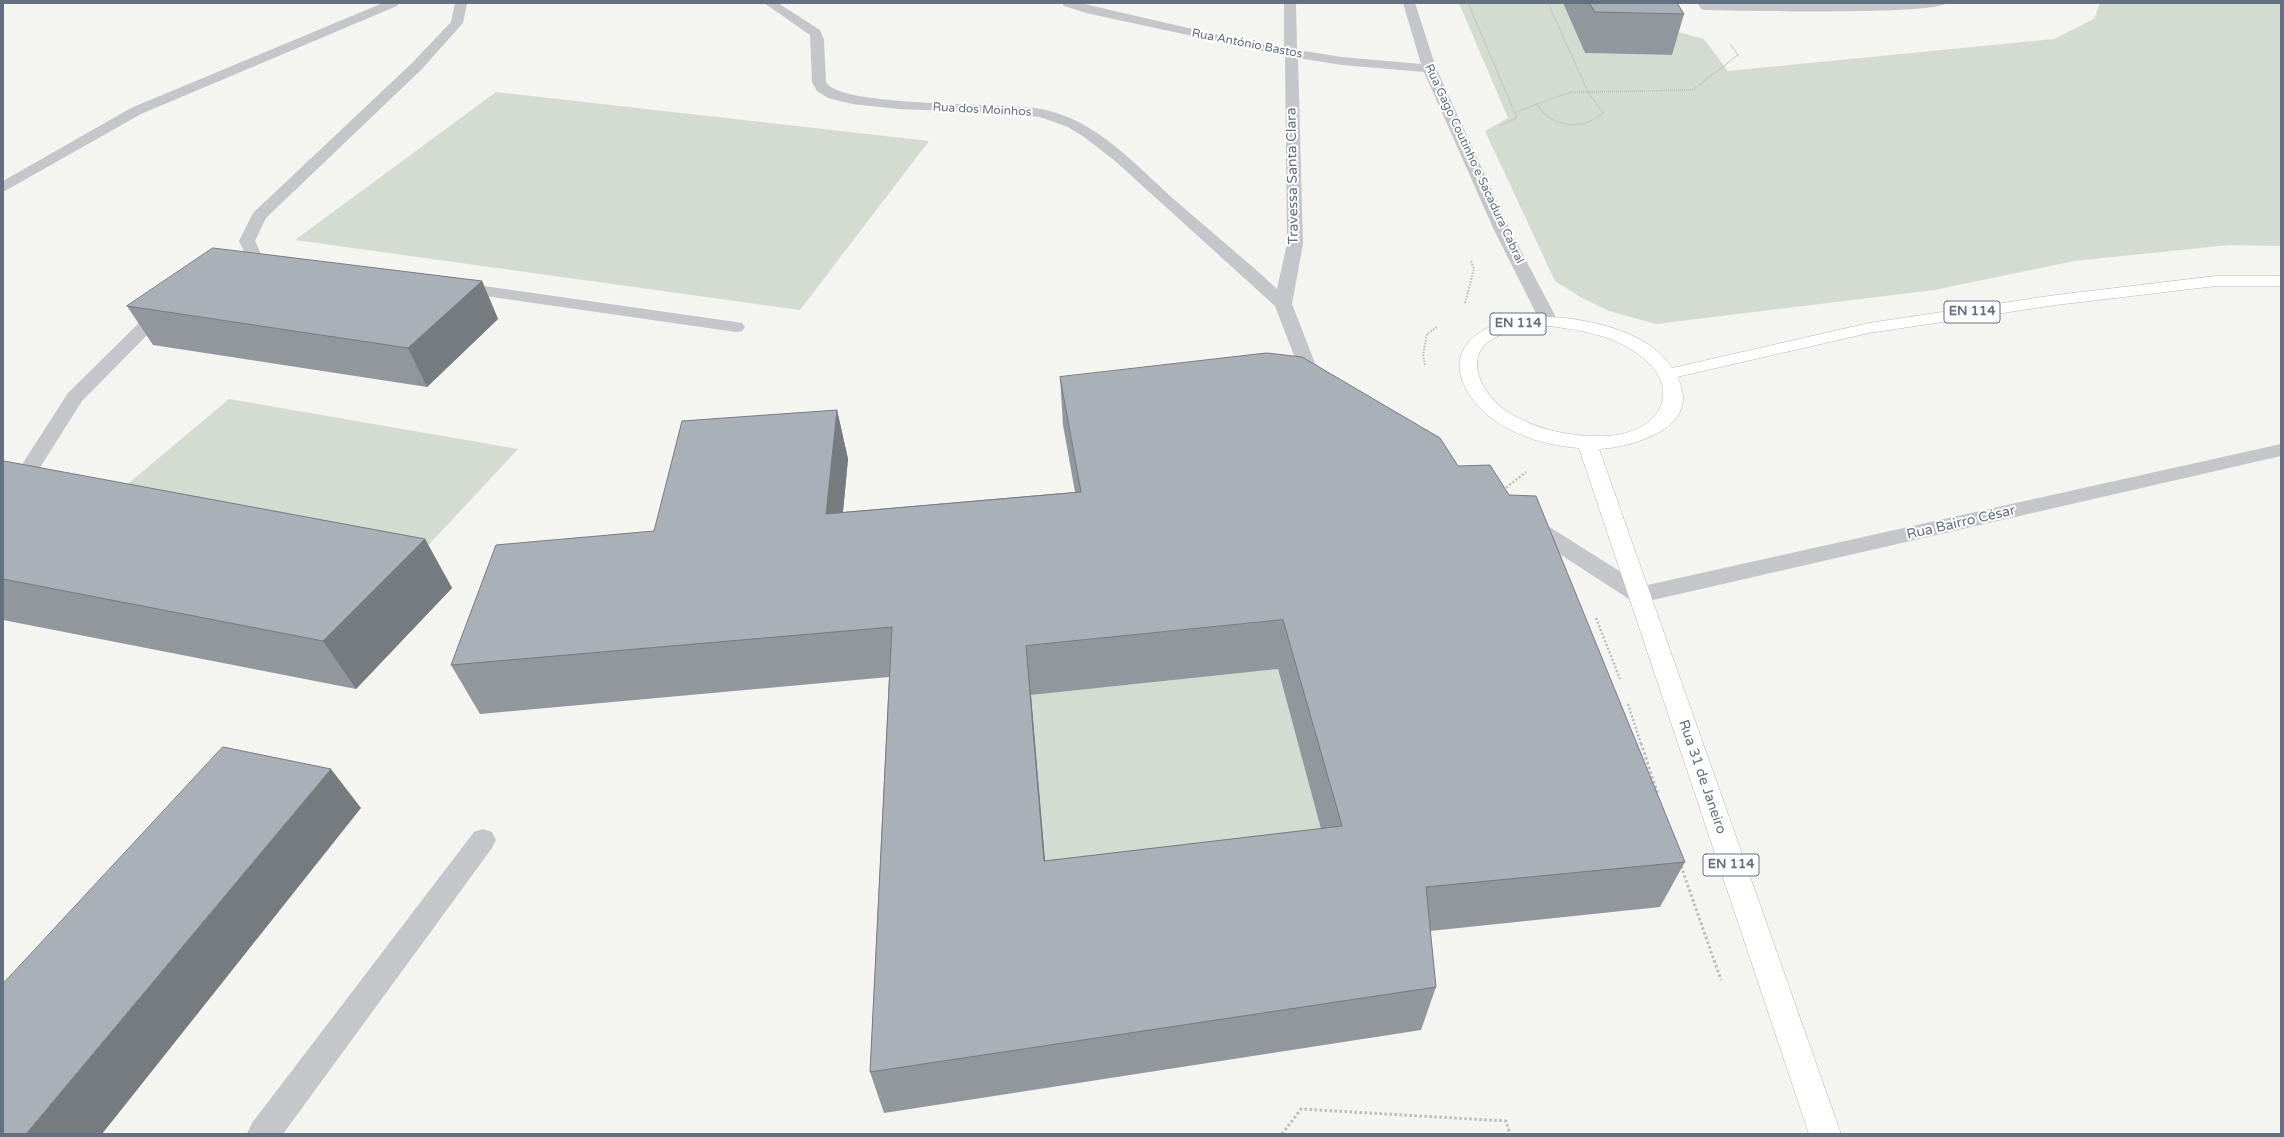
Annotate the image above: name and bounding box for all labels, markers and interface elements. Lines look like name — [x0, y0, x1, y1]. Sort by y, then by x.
street label: Rua António Bastos — [1190, 26, 1304, 62]
street label: Rua Gago Coutinho e Sacadura Cabral — [1421, 62, 1527, 266]
street label: Rua dos Moinhos — [932, 100, 1032, 120]
street label: Travessa Santa Clara — [1283, 107, 1303, 245]
road number: EN 114 — [1944, 301, 2000, 323]
road number: EN 114 — [1490, 313, 1546, 335]
street label: Rua Bairro César — [1905, 502, 2017, 544]
street label: Rua 31 de Janeiro — [1675, 718, 1729, 836]
road number: EN 114 — [1703, 854, 1759, 876]

